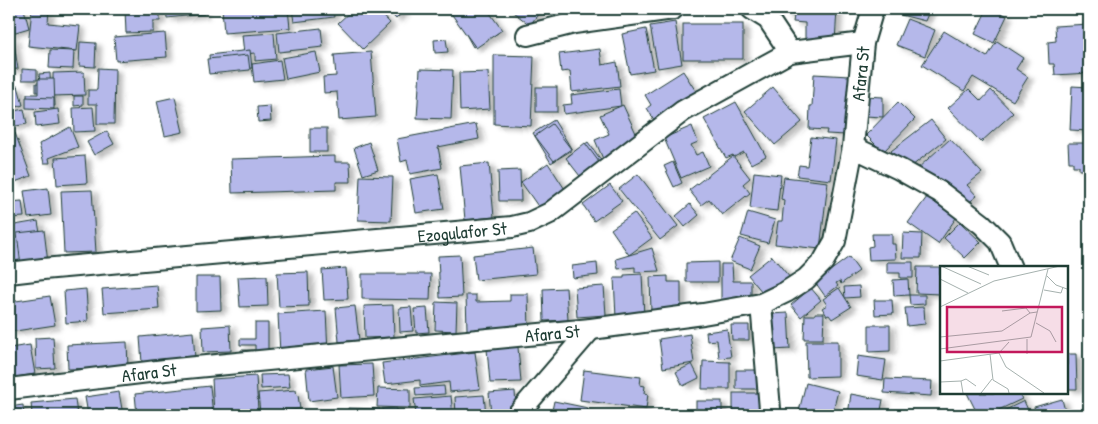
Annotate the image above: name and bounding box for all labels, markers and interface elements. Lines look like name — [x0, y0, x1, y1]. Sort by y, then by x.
street label: Afara St — [845, 45, 875, 102]
street label: Ezogulafor St — [416, 215, 508, 248]
inset map — [940, 266, 1068, 394]
street label: Afara St — [524, 318, 581, 348]
street label: Afara St — [120, 356, 178, 388]

